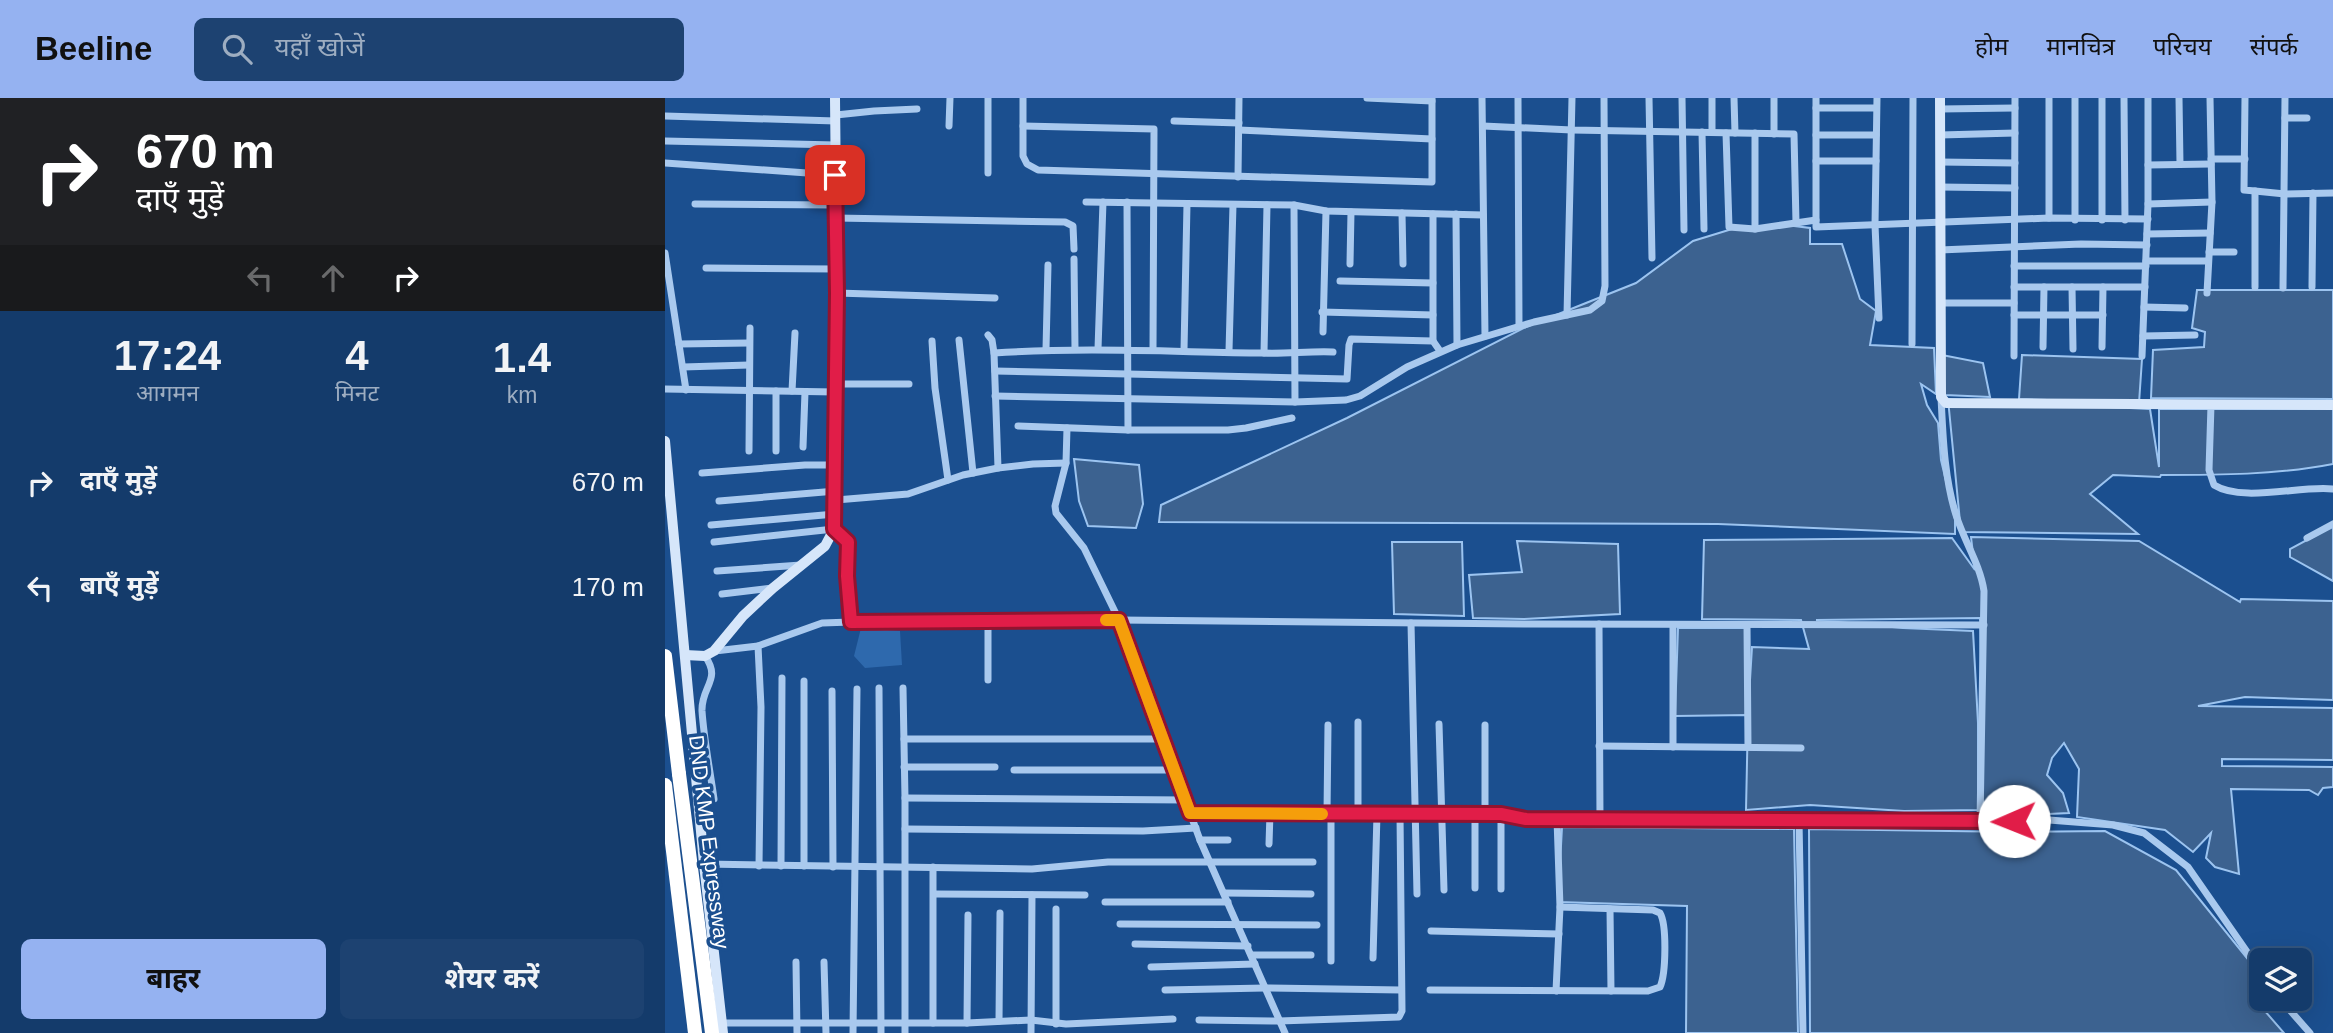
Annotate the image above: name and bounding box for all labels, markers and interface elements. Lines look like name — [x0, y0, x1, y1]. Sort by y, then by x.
search box — [194, 18, 684, 81]
text: Beeline — [35, 30, 152, 67]
icon: search — [218, 30, 256, 68]
text: यहाँ खोजें — [274, 32, 365, 62]
text: होम — [1975, 33, 2008, 60]
text: मानचित्र — [2046, 33, 2115, 60]
text: परिचय — [2153, 33, 2212, 60]
text: संपर्क — [2250, 33, 2298, 60]
text: 670 m — [136, 124, 275, 178]
icon: right — [21, 126, 112, 217]
pin — [805, 145, 865, 205]
icon: arrive — [816, 156, 854, 194]
text: दाएँ मुड़ें — [136, 181, 224, 217]
icon: left — [241, 259, 279, 297]
icon: ahead — [314, 259, 352, 297]
icon: right — [387, 259, 425, 297]
text: 17:24 — [114, 332, 221, 379]
text: 4 — [345, 332, 369, 379]
text: 1.4 — [493, 334, 551, 381]
text: आगमन — [136, 380, 199, 406]
text: मिनट — [335, 380, 379, 406]
text: km — [507, 382, 537, 408]
icon: right — [21, 464, 59, 502]
text: दाएँ मुड़ें — [80, 465, 157, 495]
text: 670 m — [572, 467, 644, 497]
icon: left — [21, 569, 59, 607]
text: बाएँ मुड़ें — [80, 570, 159, 600]
text: 170 m — [572, 572, 644, 602]
street label: DND KMP Expressway — [685, 734, 734, 951]
position arrow — [1977, 784, 2051, 858]
button: बाहर — [21, 939, 326, 1019]
button: शेयर करें — [340, 939, 644, 1019]
map controls — [2249, 948, 2312, 1011]
button: layers — [2249, 948, 2312, 1011]

